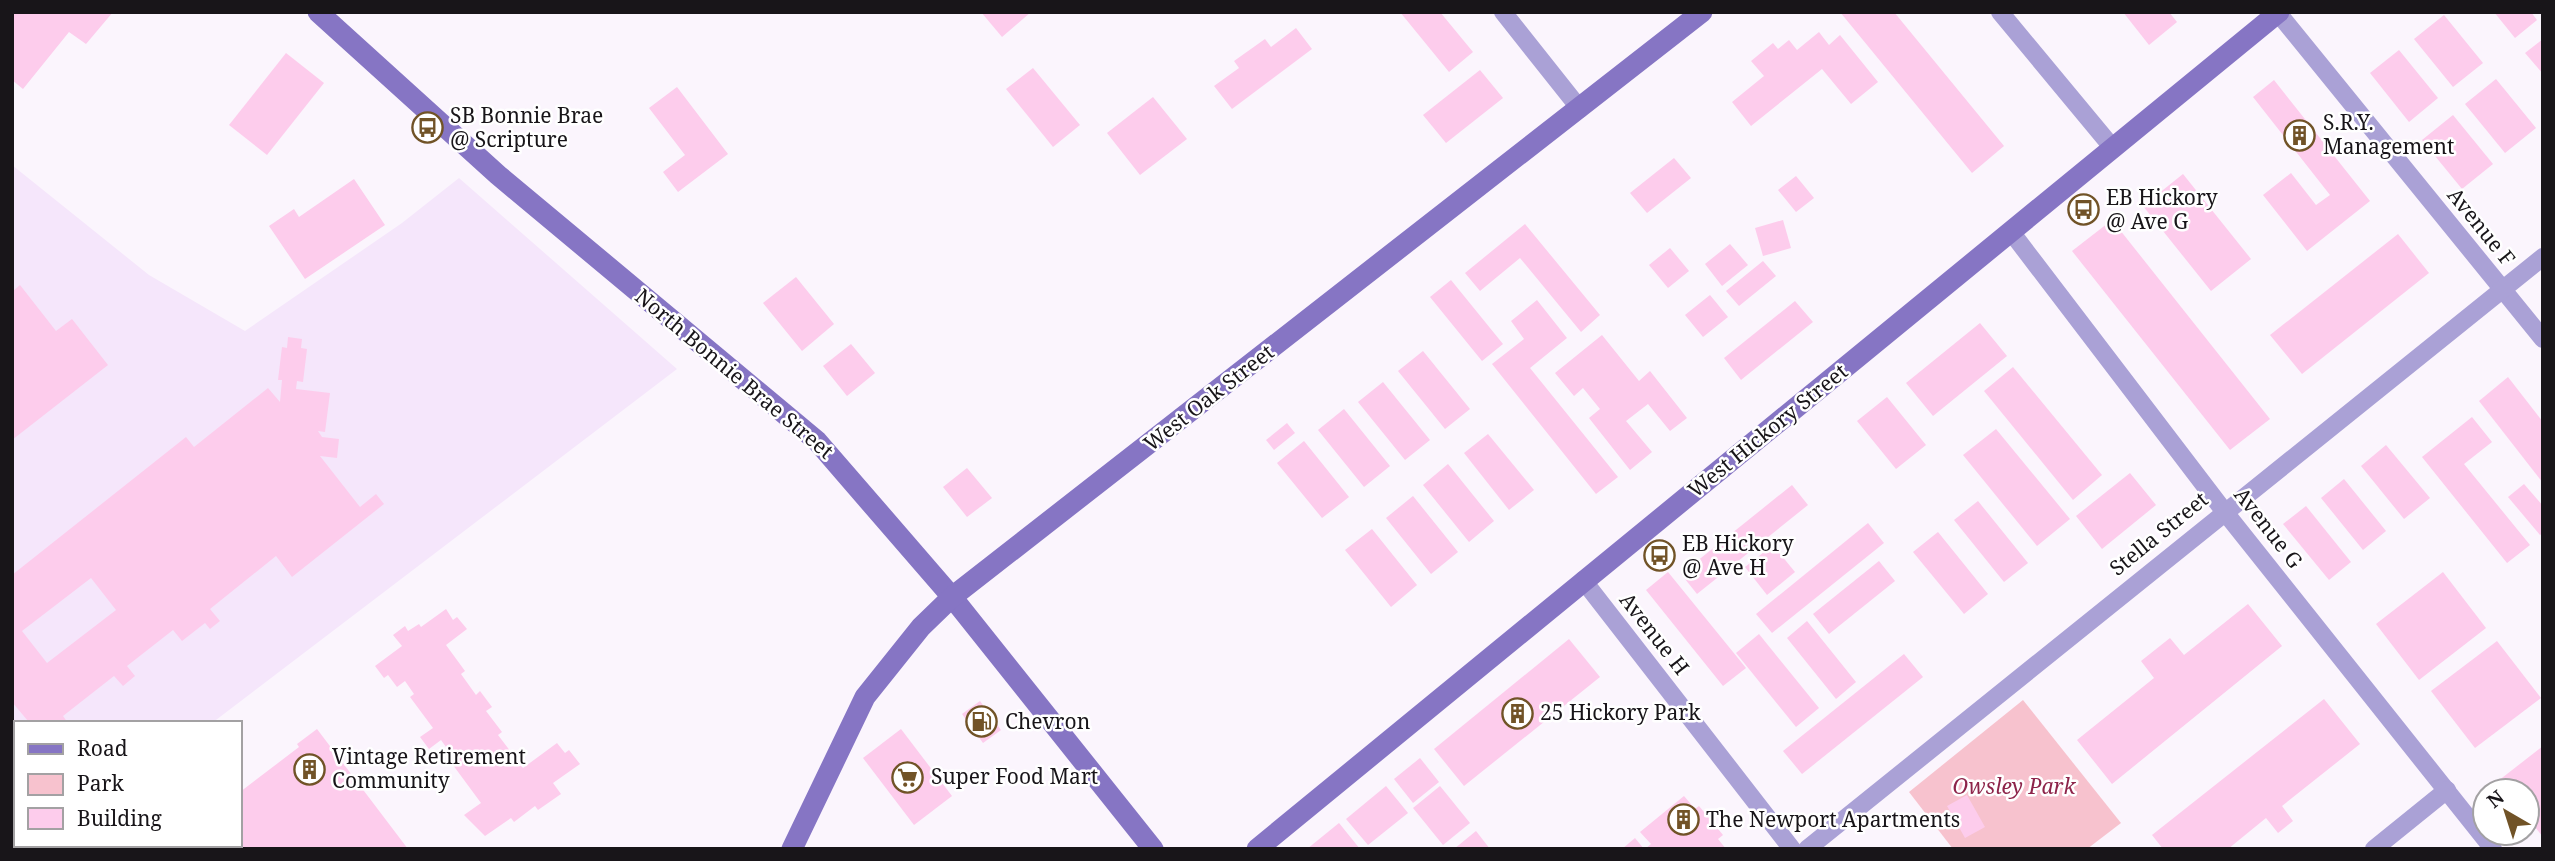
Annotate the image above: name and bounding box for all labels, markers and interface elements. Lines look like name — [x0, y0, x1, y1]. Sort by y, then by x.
place label: SB Bonnie Brae @ Scripture — [450, 101, 603, 153]
place label: S.R.Y. Management — [2323, 108, 2454, 160]
bus stop icon: SB Bonnie Brae @ Scripture — [410, 111, 444, 145]
building icon: S.R.Y. Management — [2283, 118, 2317, 152]
street label: Avenue F — [2442, 181, 2522, 271]
place label: EB Hickory @ Ave G — [2106, 183, 2218, 235]
bus stop icon: EB Hickory @ Ave G — [2066, 193, 2100, 227]
street label: North Bonnie Brae Street — [630, 282, 840, 465]
street label: West Oak Street — [1138, 338, 1279, 457]
street label: West Hickory Street — [1682, 357, 1853, 503]
street label: Avenue G — [2228, 481, 2309, 574]
street label: Stella Street — [2103, 485, 2213, 582]
place label: EB Hickory @ Ave H — [1682, 529, 1794, 581]
bus stop icon: EB Hickory @ Ave H — [1642, 539, 1676, 573]
street label: Avenue H — [1614, 586, 1696, 680]
building icon: 25 Hickory Park — [1500, 696, 1534, 730]
place label: 25 Hickory Park — [1540, 698, 1701, 726]
fuel station icon: Chevron — [965, 705, 999, 739]
place label: Chevron — [1005, 707, 1090, 735]
legend — [14, 721, 242, 847]
text: Road — [77, 734, 128, 762]
place label: Vintage Retirement Community — [332, 742, 526, 794]
building icon: Vintage Retirement Community — [292, 752, 326, 786]
supermarket icon: Super Food Mart — [891, 760, 925, 794]
place label: Super Food Mart — [931, 762, 1098, 790]
text: Park — [77, 769, 124, 797]
park label: Owsley Park — [1953, 772, 2076, 800]
north arrow — [2471, 777, 2541, 847]
text: N — [2481, 784, 2509, 814]
building icon: The Newport Apartments — [1666, 803, 1700, 837]
text: Building — [77, 804, 162, 832]
place label: The Newport Apartments — [1706, 805, 1960, 833]

